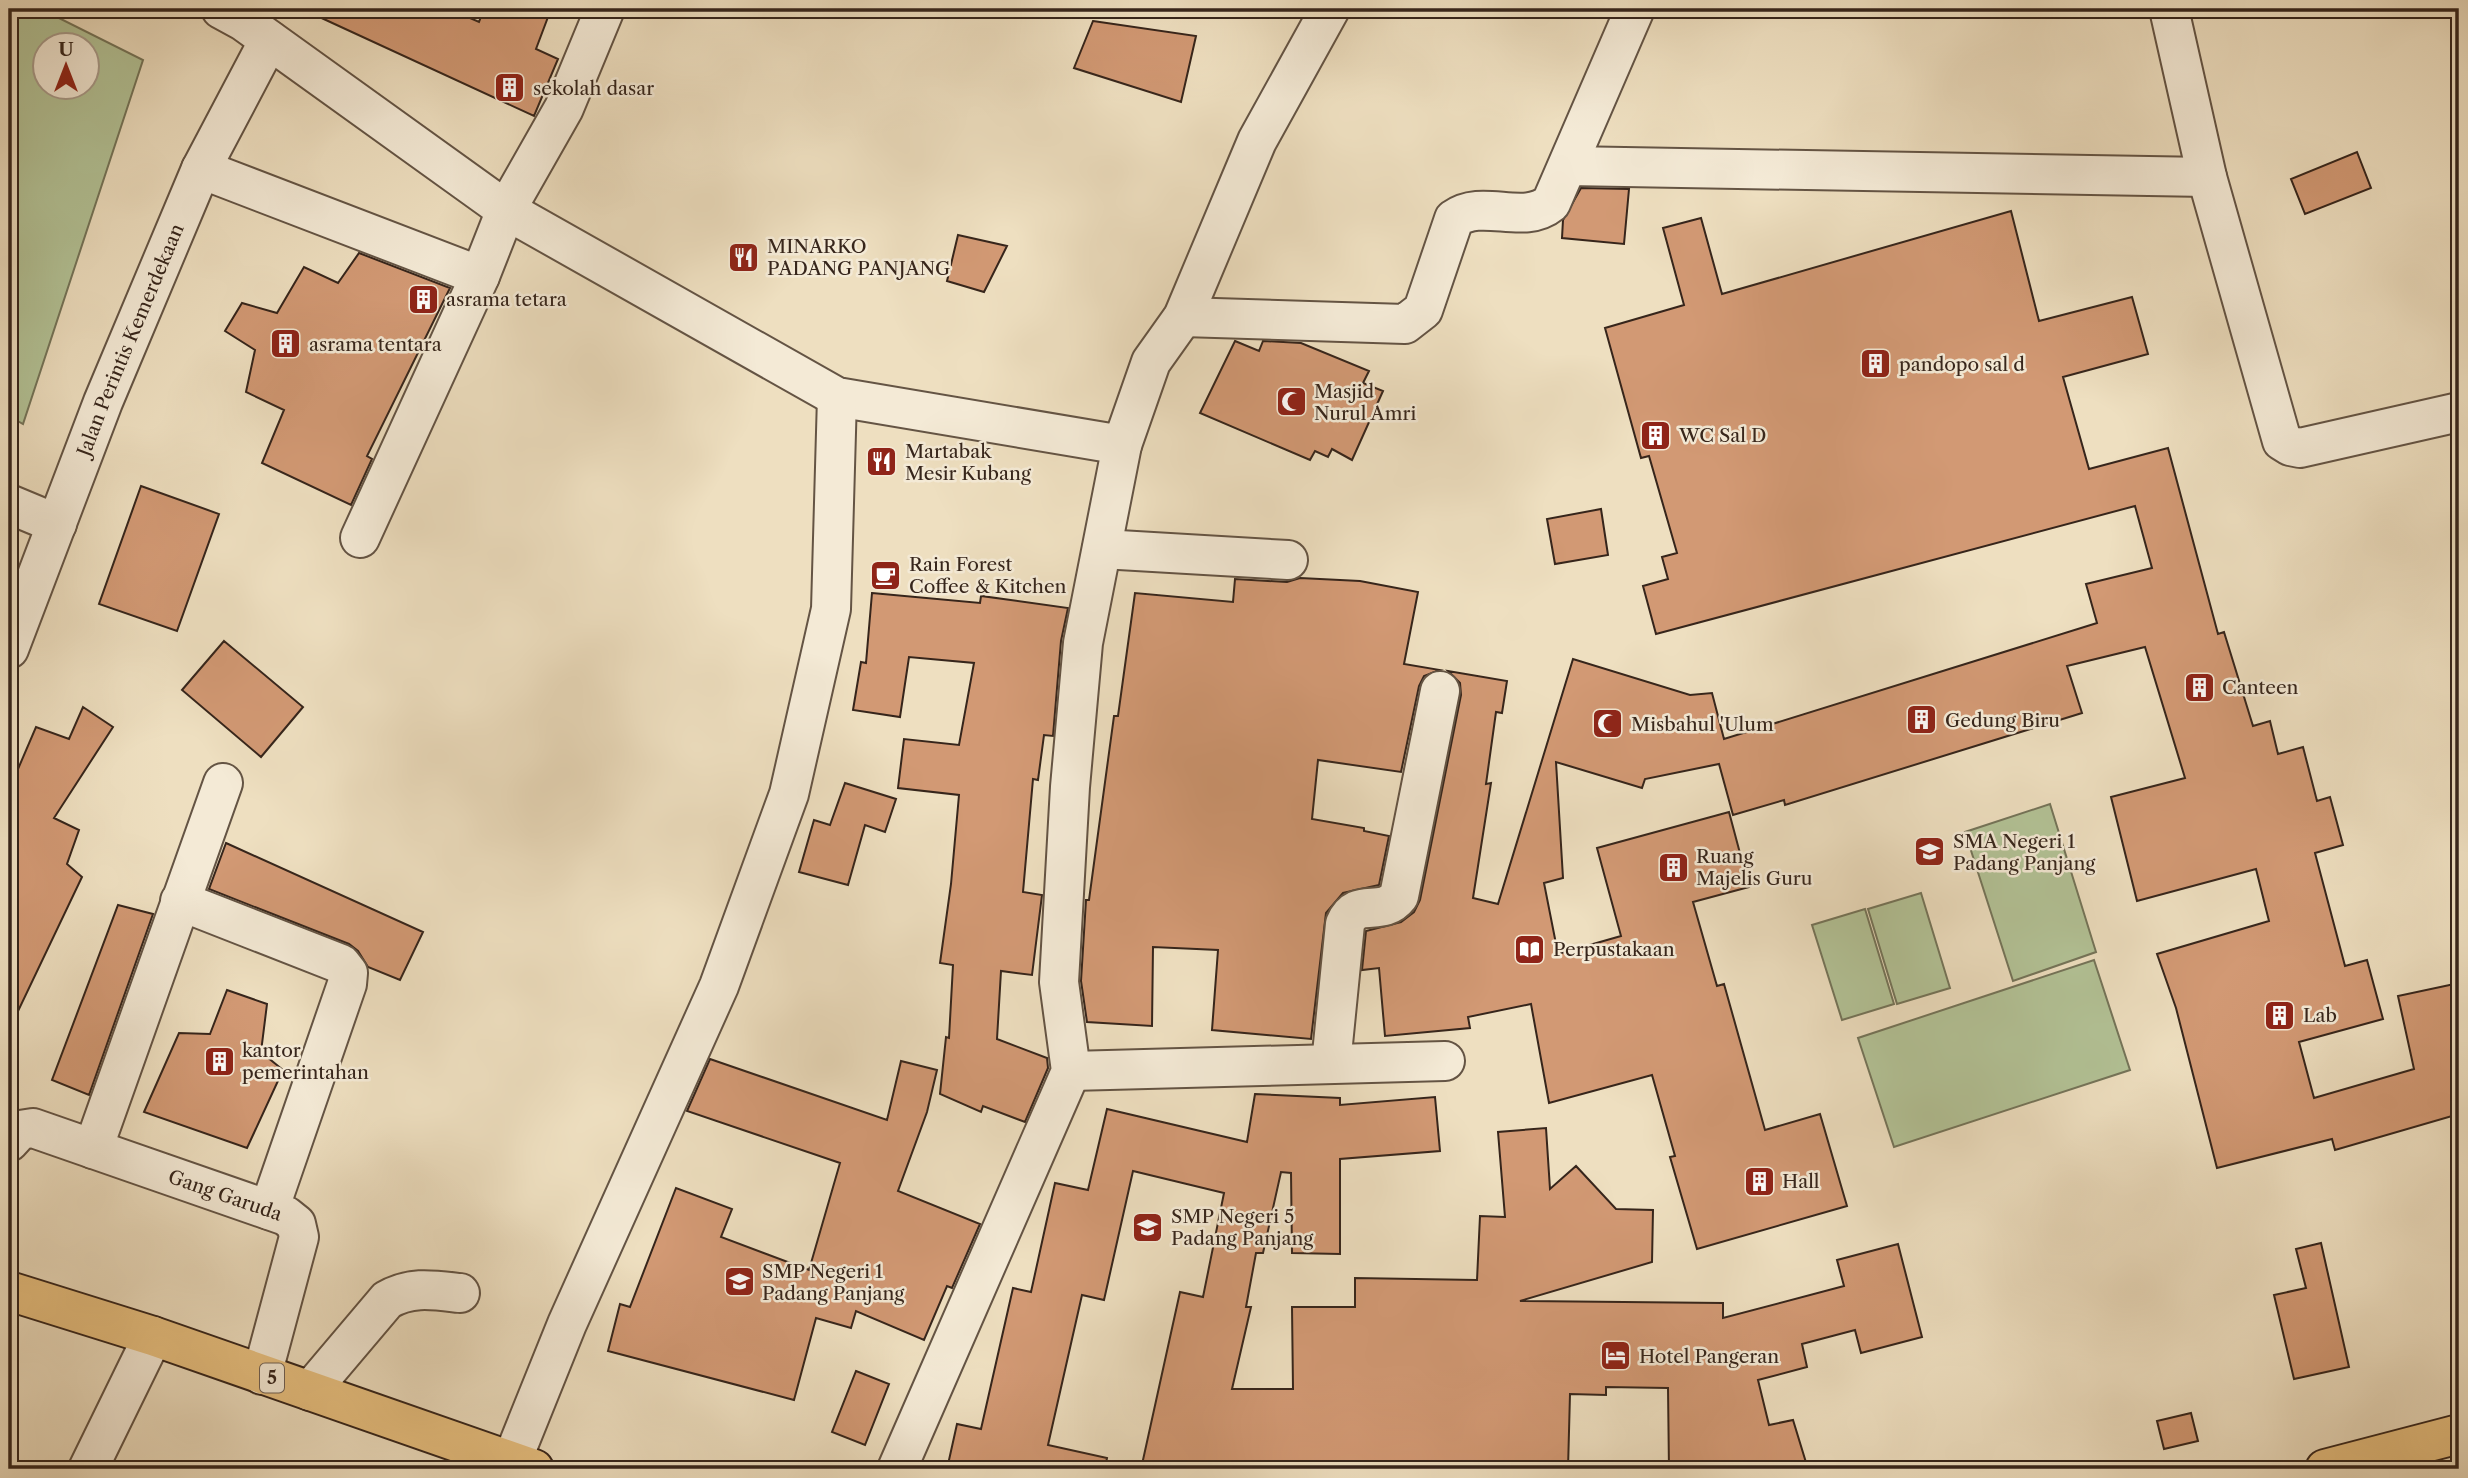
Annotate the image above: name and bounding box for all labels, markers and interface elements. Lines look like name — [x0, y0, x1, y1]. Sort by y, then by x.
north arrow — [32, 32, 102, 102]
text: U — [58, 38, 74, 61]
building icon: sekolah dasar — [493, 71, 527, 105]
place label: sekolah dasar — [533, 77, 654, 100]
street label: Jalan Perintis Kemerdekaan — [71, 220, 188, 462]
place label: MINARKO PADANG PANJANG — [767, 235, 950, 280]
restaurant icon: MINARKO PADANG PANJANG — [727, 240, 761, 274]
building icon: asrama tetara — [406, 282, 440, 316]
place label: asrama tetara — [446, 288, 567, 311]
building icon: asrama tentara — [269, 327, 303, 361]
place label: asrama tentara — [309, 333, 442, 356]
building icon: pandopo sal d — [1859, 347, 1893, 381]
place label: pandopo sal d — [1899, 353, 2025, 376]
place label: Masjid Nurul Amri — [1314, 380, 1416, 425]
mosque icon: Masjid Nurul Amri — [1274, 385, 1308, 419]
building icon: WC Sal D — [1639, 418, 1673, 452]
place label: WC Sal D — [1678, 424, 1766, 447]
place label: Martabak Mesir Kubang — [905, 440, 1032, 485]
restaurant icon: Martabak Mesir Kubang — [865, 445, 899, 479]
place label: Rain Forest Coffee & Kitchen — [909, 553, 1067, 598]
cafe icon: Rain Forest Coffee & Kitchen — [869, 558, 903, 592]
building icon: Canteen — [2182, 670, 2216, 704]
place label: Canteen — [2222, 676, 2299, 699]
building icon: Gedung Biru — [1905, 703, 1939, 737]
mosque icon: Misbahul 'Ulum — [1591, 707, 1625, 741]
place label: Gedung Biru — [1945, 709, 2060, 732]
place label: Misbahul 'Ulum — [1631, 713, 1774, 736]
place label: SMA Negeri 1 Padang Panjang — [1953, 830, 2096, 875]
school or university icon: SMA Negeri 1 Padang Panjang — [1913, 835, 1947, 869]
place label: Ruang Majelis Guru — [1696, 845, 1813, 890]
building icon: Ruang Majelis Guru — [1656, 850, 1690, 884]
library icon: Perpustakaan — [1513, 932, 1547, 966]
place label: Perpustakaan — [1553, 938, 1675, 961]
building icon: Lab — [2263, 998, 2297, 1032]
place label: Lab — [2303, 1004, 2337, 1027]
place label: kantor pemerintahan — [242, 1039, 369, 1084]
building icon: kantor pemerintahan — [202, 1044, 236, 1078]
street label: Gang Garuda — [165, 1164, 285, 1225]
building icon: Hall — [1742, 1164, 1776, 1198]
place label: Hall — [1782, 1170, 1820, 1193]
place label: SMP Negeri 5 Padang Panjang — [1171, 1205, 1314, 1250]
school or university icon: SMP Negeri 5 Padang Panjang — [1131, 1210, 1165, 1244]
place label: SMP Negeri 1 Padang Panjang — [762, 1260, 905, 1305]
school or university icon: SMP Negeri 1 Padang Panjang — [722, 1265, 756, 1299]
hotel icon: Hotel Pangeran — [1599, 1339, 1633, 1373]
place label: Hotel Pangeran — [1639, 1345, 1779, 1368]
road number: 5 — [260, 1364, 284, 1392]

